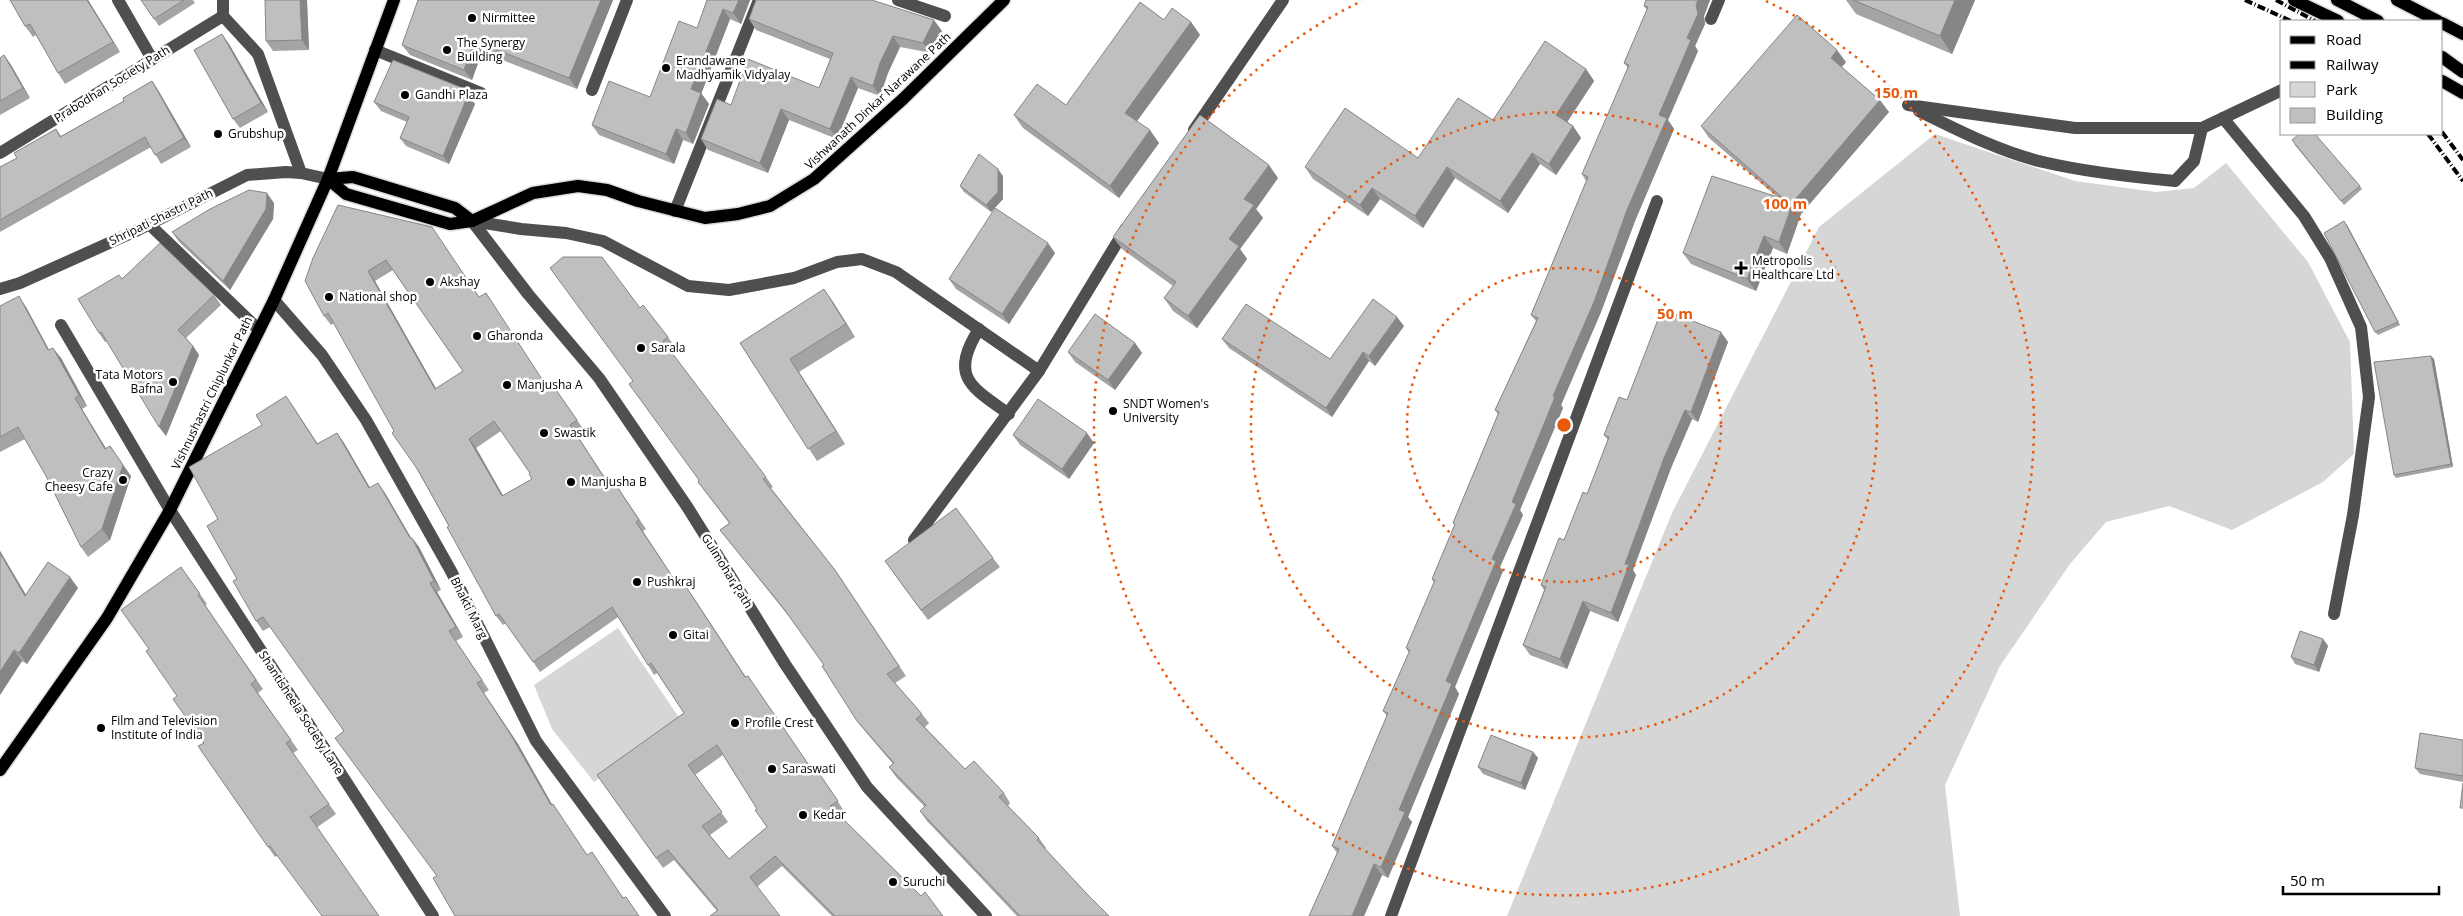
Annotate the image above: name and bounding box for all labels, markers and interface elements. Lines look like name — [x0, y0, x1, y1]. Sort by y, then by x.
place label: Nirmittee — [482, 9, 535, 26]
marker: Nirmittee — [466, 12, 478, 24]
legend — [2280, 20, 2443, 135]
street label: Vishwanath Dinkar Narawane Path — [801, 28, 954, 173]
text: Road — [2326, 29, 2362, 49]
place label: The Synergy Building — [457, 34, 526, 65]
street label: Prabodhan Society Path — [51, 41, 173, 126]
marker: The Synergy Building — [441, 44, 453, 56]
place label: Erandawane Madhyamik Vidyalay — [676, 52, 791, 83]
text: Railway — [2326, 54, 2379, 74]
marker: Erandawane Madhyamik Vidyalay — [660, 62, 672, 74]
text: Park — [2326, 79, 2357, 99]
text: 150 m — [1874, 82, 1918, 102]
place label: Gandhi Plaza — [415, 86, 488, 103]
marker: Gandhi Plaza — [399, 89, 411, 101]
text: Building — [2326, 104, 2383, 124]
place label: Grubshup — [228, 125, 284, 142]
marker: Grubshup — [212, 128, 224, 140]
street label: Shripati Shastri Path — [106, 184, 216, 249]
text: 100 m — [1763, 193, 1807, 213]
place label: Metropolis Healthcare Ltd — [1752, 252, 1834, 283]
marker: Metropolis Healthcare Ltd — [1734, 261, 1748, 275]
place label: Akshay — [440, 273, 481, 290]
marker: Akshay — [424, 276, 436, 288]
place label: National shop — [339, 288, 417, 305]
marker: National shop — [323, 291, 335, 303]
text: 50 m — [1657, 303, 1693, 323]
street label: Vishnushastri Chiplunkar Path — [167, 313, 256, 472]
place label: Gharonda — [487, 327, 543, 344]
marker: Gharonda — [471, 330, 483, 342]
place label: Sarala — [651, 339, 686, 356]
marker: Sarala — [635, 342, 647, 354]
place label: Tata Motors Bafna — [96, 366, 163, 397]
marker: Tata Motors Bafna — [167, 376, 179, 388]
place label: Manjusha A — [517, 376, 583, 393]
marker: Manjusha A — [501, 379, 513, 391]
place label: SNDT Women's University — [1123, 395, 1209, 426]
marker: SNDT Women's University — [1107, 405, 1119, 417]
centre of rings — [1555, 416, 1573, 434]
place label: Swastik — [554, 424, 597, 441]
marker: Swastik — [538, 427, 550, 439]
place label: Crazy Cheesy Cafe — [45, 464, 114, 495]
place label: Manjusha B — [581, 473, 647, 490]
marker: Crazy Cheesy Cafe — [117, 474, 129, 486]
marker: Manjusha B — [565, 476, 577, 488]
street label: Gulmohar Path — [698, 530, 757, 611]
place label: Pushkraj — [647, 573, 696, 590]
street label: Bhakti Marg — [447, 574, 493, 642]
marker: Pushkraj — [631, 576, 643, 588]
place label: Gitai — [683, 626, 709, 643]
marker: Gitai — [667, 629, 679, 641]
street label: Shantisheela Society Lane — [255, 648, 348, 778]
place label: Film and Television Institute of India — [111, 712, 217, 743]
place label: Profile Crest — [745, 714, 814, 731]
marker: Profile Crest — [729, 717, 741, 729]
marker: Film and Television Institute of India — [95, 722, 107, 734]
place label: Saraswati — [782, 760, 836, 777]
marker: Saraswati — [766, 763, 778, 775]
place label: Kedar — [813, 806, 846, 823]
marker: Kedar — [797, 809, 809, 821]
scale bar — [2283, 864, 2439, 896]
text: 50 m — [2290, 870, 2325, 890]
place label: Suruchi — [903, 873, 945, 890]
marker: Suruchi — [887, 876, 899, 888]

